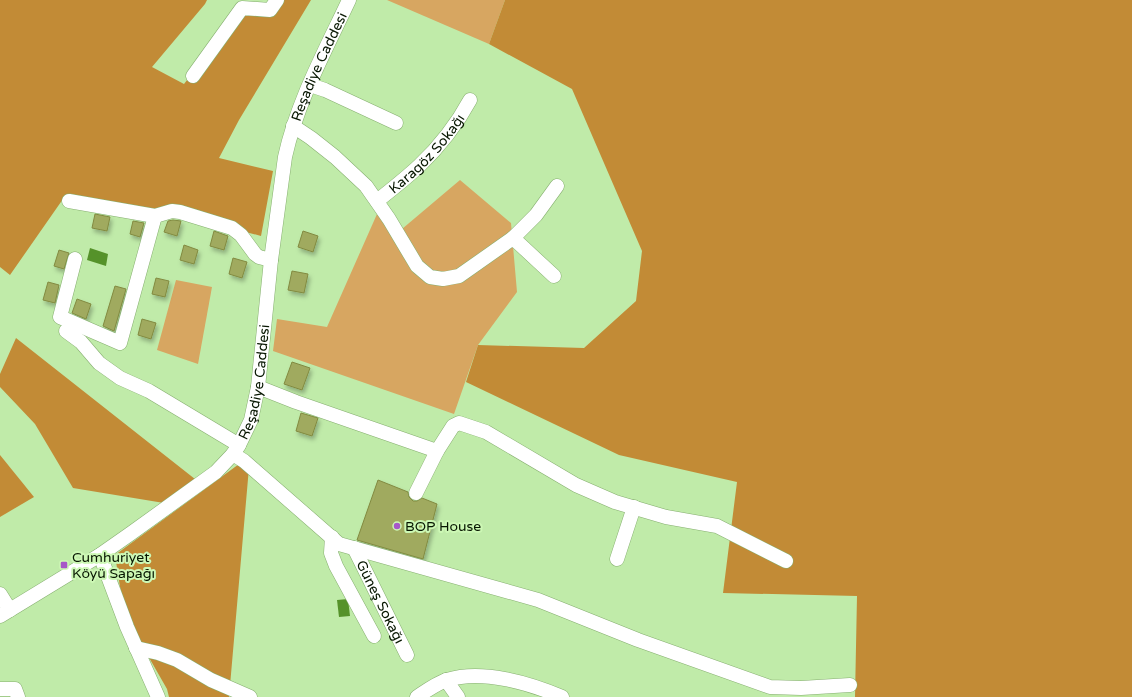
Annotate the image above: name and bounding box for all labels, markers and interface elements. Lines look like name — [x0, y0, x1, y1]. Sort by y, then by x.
street label: Reşadiye Caddesi — [288, 10, 351, 124]
street label: Karagöz Sokağı — [385, 111, 469, 197]
street label: Reşadiye Caddesi — [235, 324, 273, 443]
place label: BOP House — [405, 518, 481, 535]
marker: BOP House — [392, 521, 402, 531]
place label: Cumhuriyet Köyü Sapağı — [72, 549, 155, 582]
street label: Güneş Sokağı — [352, 558, 408, 646]
marker: Cumhuriyet Köyü Sapağı — [59, 560, 69, 570]

